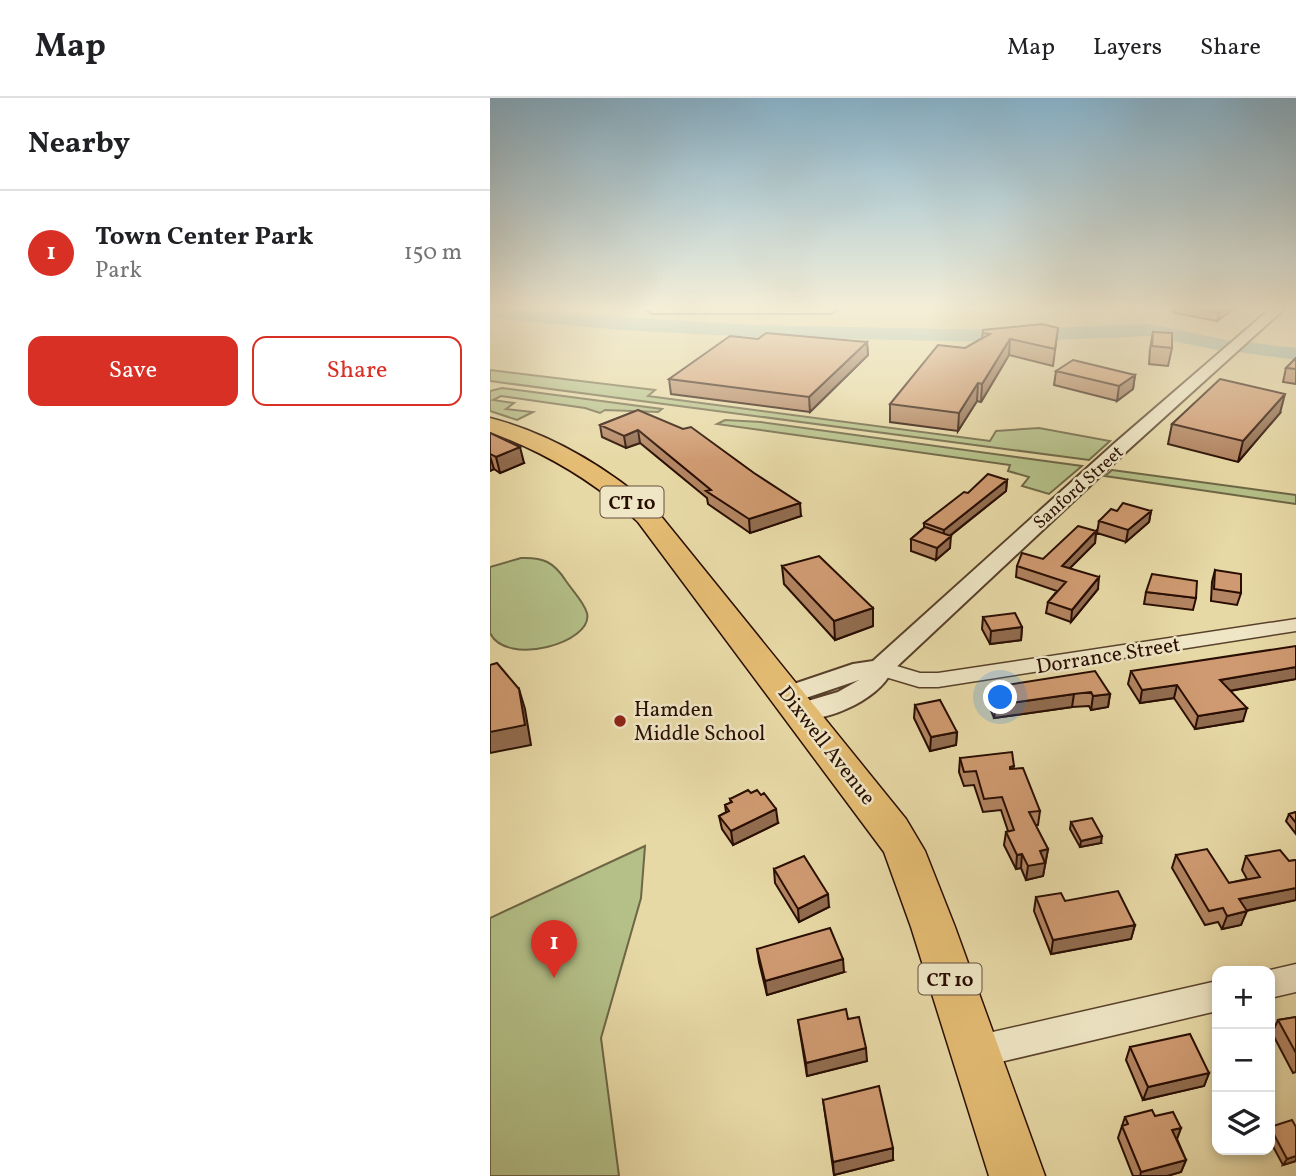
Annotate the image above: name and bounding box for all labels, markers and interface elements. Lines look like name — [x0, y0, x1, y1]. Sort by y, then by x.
text: Map — [35, 25, 106, 71]
text: Map — [1007, 31, 1055, 65]
text: Layers — [1093, 31, 1162, 65]
text: Share — [1200, 31, 1261, 65]
text: Nearby — [28, 123, 130, 165]
text: Town Center Park — [95, 219, 313, 255]
text: 1 — [46, 237, 56, 269]
text: 150 m — [404, 237, 462, 269]
text: Park — [95, 255, 142, 287]
button: Save — [28, 336, 238, 406]
button: Share — [252, 336, 462, 406]
street label: Sanford Street — [1028, 441, 1130, 535]
road number: CT 10 — [600, 486, 664, 518]
street label: Dorrance Street — [1034, 631, 1182, 682]
street label: Dixwell Avenue — [770, 680, 882, 812]
your location — [983, 680, 1017, 714]
place label: Hamden Middle School — [634, 696, 765, 749]
marker: Hamden Middle School — [612, 713, 628, 729]
pin: 1 — [531, 920, 577, 978]
road number: CT 10 — [918, 964, 981, 995]
map controls — [1212, 966, 1275, 1155]
button: + — [1212, 966, 1275, 1029]
button: − — [1212, 1029, 1275, 1092]
button: layers — [1212, 1092, 1275, 1155]

